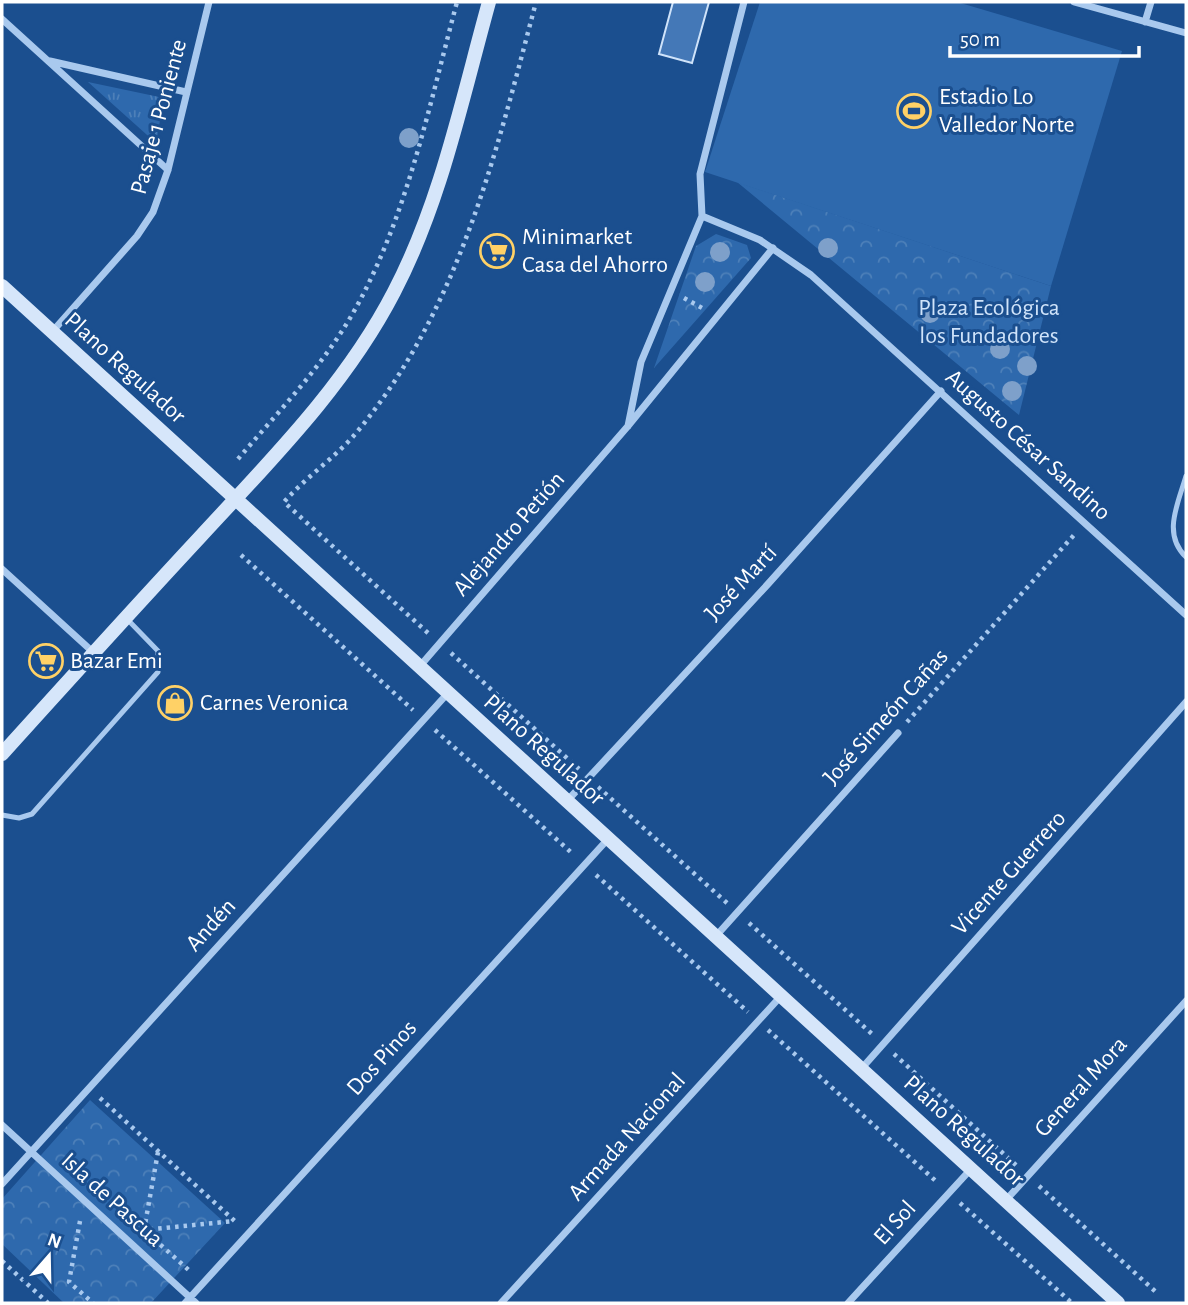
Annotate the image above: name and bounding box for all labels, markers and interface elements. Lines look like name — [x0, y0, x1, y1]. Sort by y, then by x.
scale bar — [950, 14, 1139, 58]
text: 50 m — [960, 29, 1000, 50]
street label: Pasaje 1 Poniente — [127, 37, 191, 197]
place label: Estadio Lo Valledor Norte — [939, 85, 1075, 137]
sports icon: Estadio Lo Valledor Norte — [895, 92, 933, 130]
place label: Minimarket Casa del Ahorro — [522, 225, 668, 277]
supermarket icon: Minimarket Casa del Ahorro — [478, 232, 516, 270]
park label: Plaza Ecológica los Fundadores — [918, 296, 1060, 348]
street label: Plano Regulador — [60, 308, 190, 428]
street label: Augusto César Sandino — [941, 365, 1115, 525]
street label: Alejandro Petión — [449, 467, 569, 601]
street label: José Martí — [700, 541, 782, 625]
supermarket icon: Bazar Emi — [27, 642, 65, 680]
street label: José Simeón Cañas — [819, 644, 953, 790]
place label: Bazar Emi — [70, 649, 163, 673]
shop icon: Carnes Veronica — [156, 684, 194, 722]
street label: Plano Regulador — [479, 690, 609, 810]
place label: Carnes Veronica — [200, 691, 348, 715]
street label: Vicente Guerrero — [947, 806, 1071, 940]
street label: Andén — [181, 894, 241, 956]
street label: Dos Pinos — [342, 1016, 422, 1100]
street label: General Mora — [1030, 1032, 1132, 1142]
street label: Armada Nacional — [564, 1069, 690, 1205]
street label: Plano Regulador — [899, 1071, 1029, 1191]
street label: Isla de Pascua — [57, 1148, 167, 1252]
street label: El Sol — [869, 1196, 921, 1250]
north arrow — [14, 1221, 84, 1291]
text: N — [45, 1230, 64, 1253]

